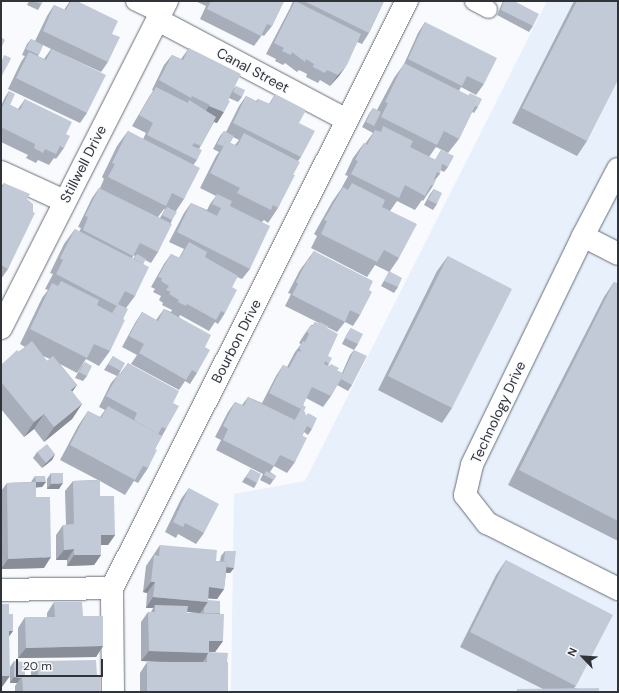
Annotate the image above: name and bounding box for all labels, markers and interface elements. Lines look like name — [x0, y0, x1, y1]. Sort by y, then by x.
street label: Canal Street — [214, 44, 292, 96]
street label: Stillwell Drive — [56, 122, 110, 206]
street label: Bourbon Drive — [208, 296, 264, 386]
street label: Technology Drive — [467, 358, 529, 466]
north arrow — [563, 637, 603, 677]
text: N — [564, 645, 580, 659]
scale bar — [18, 651, 105, 677]
text: 20 m — [23, 658, 52, 674]

